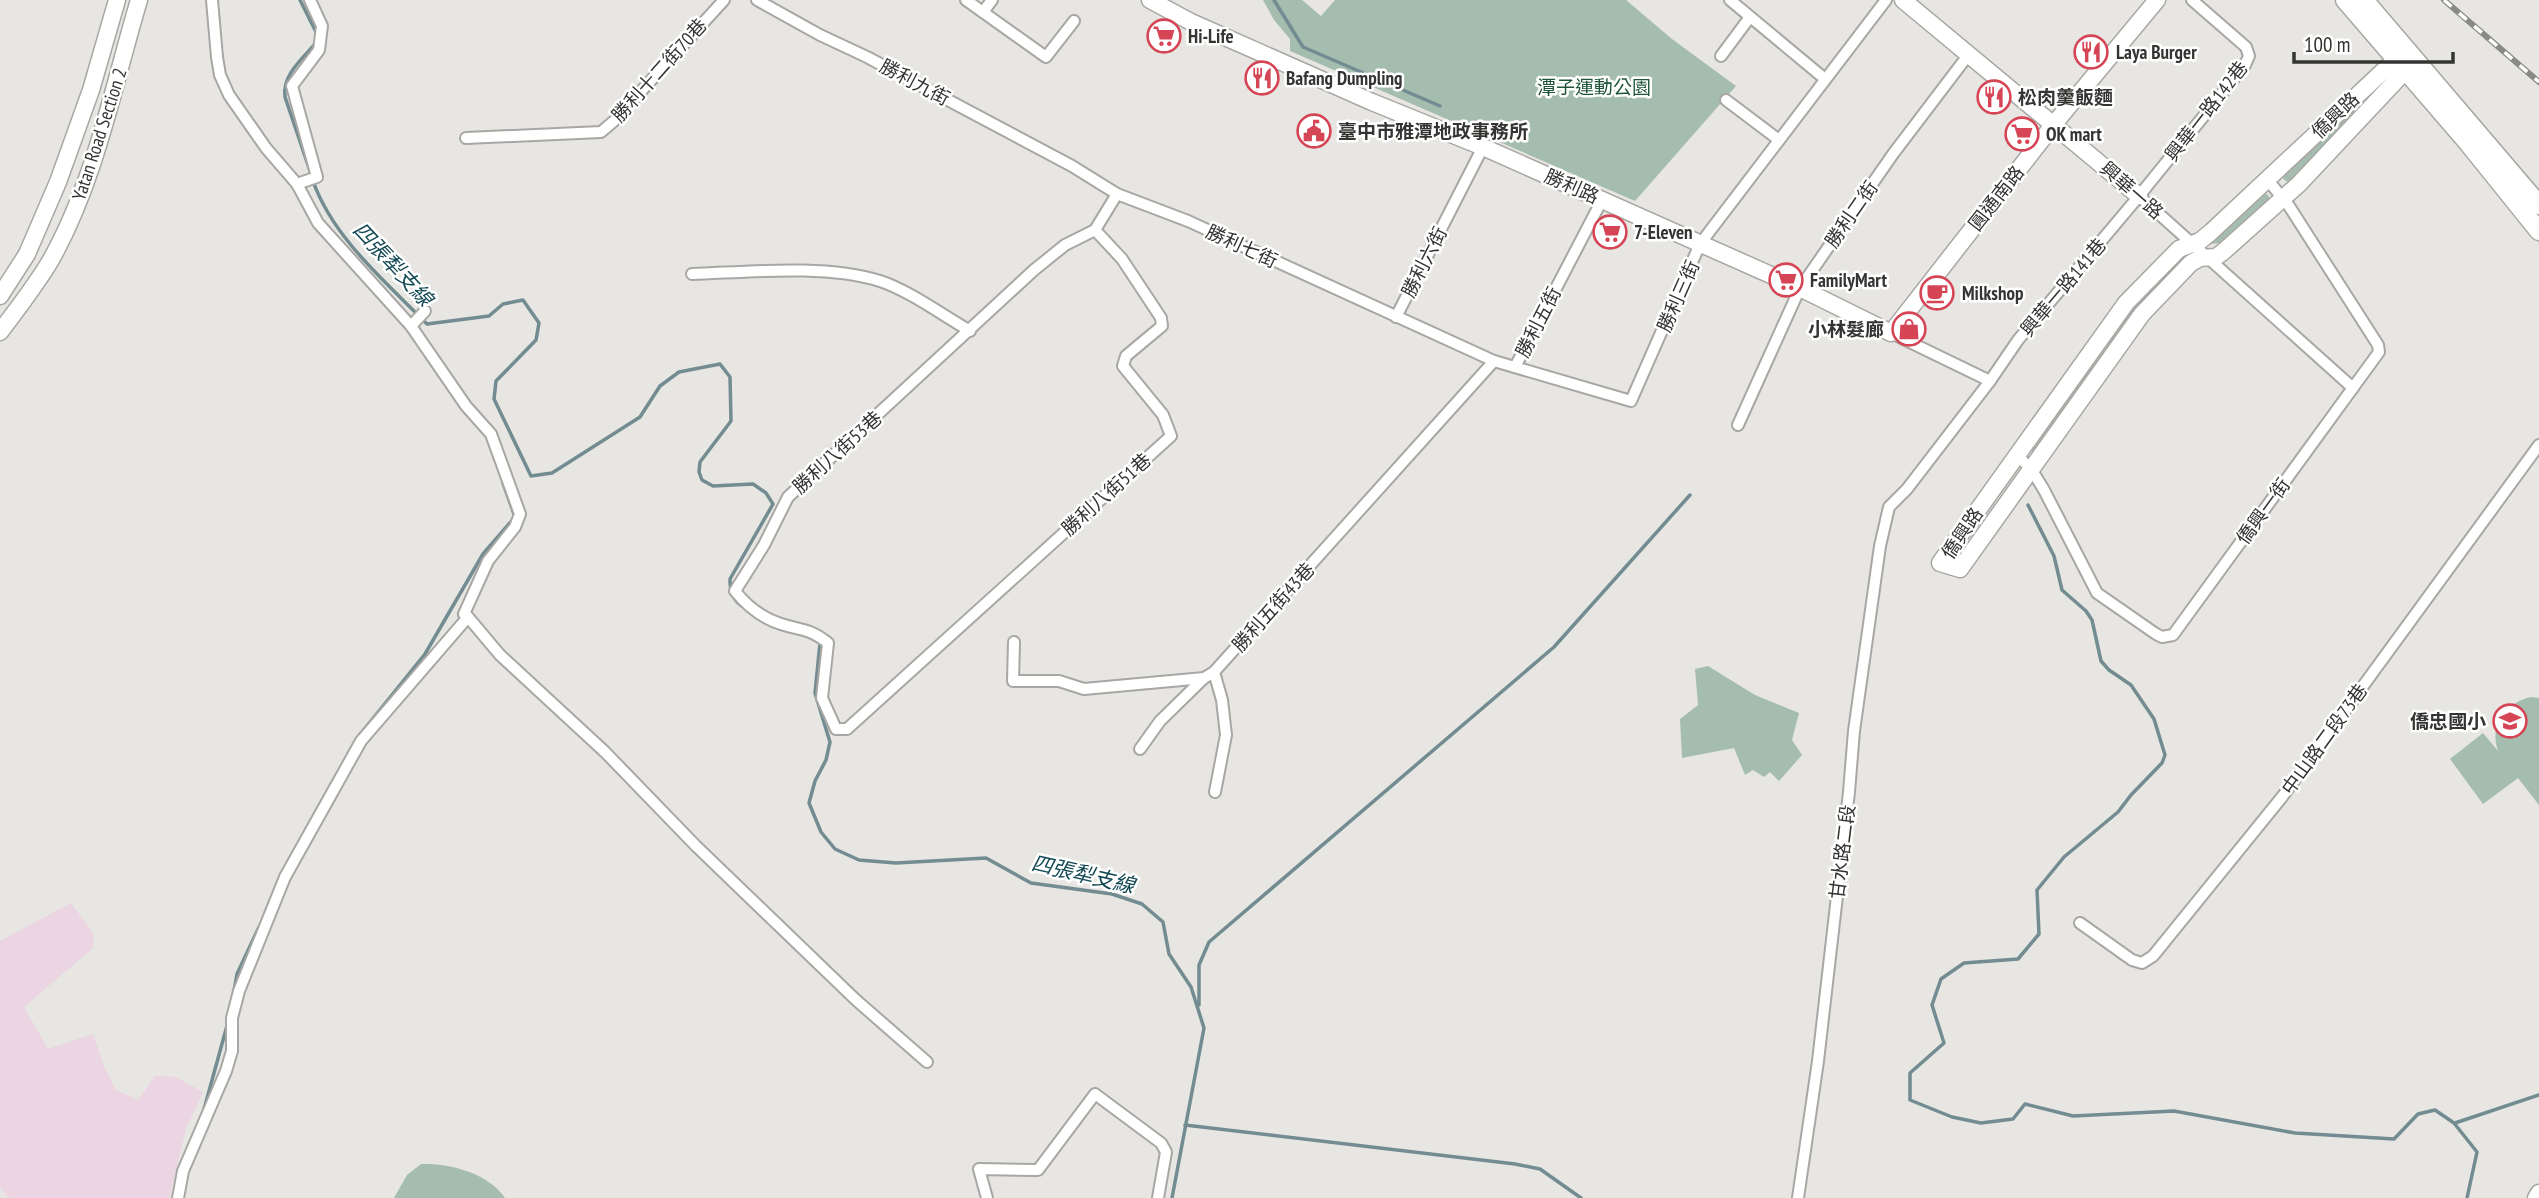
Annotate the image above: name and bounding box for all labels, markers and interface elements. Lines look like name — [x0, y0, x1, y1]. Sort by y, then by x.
street label: 勝利十二街70巷 — [606, 13, 712, 127]
supermarket icon: Hi-Life — [1145, 17, 1183, 55]
scale bar — [2294, 21, 2453, 65]
place label: Hi-Life — [1188, 24, 1234, 48]
text: 100 m — [2304, 31, 2350, 58]
restaurant icon: Laya Burger — [2072, 33, 2110, 71]
place label: Laya Burger — [2116, 40, 2197, 64]
street label: 勝利九街 — [876, 54, 954, 110]
street label: 興華一路142巷 — [2159, 56, 2253, 166]
restaurant icon: Bafang Dumpling — [1243, 59, 1281, 97]
street label: Yatan Road Section 2 — [66, 65, 132, 203]
place label: Bafang Dumpling — [1286, 66, 1403, 90]
park label: 潭子運動公園 — [1537, 75, 1651, 99]
restaurant icon: 松肉羹飯麵 — [1975, 78, 2013, 116]
place label: 松肉羹飯麵 — [2018, 85, 2113, 109]
street label: 僑興路 — [2306, 87, 2364, 143]
public building icon: 臺中市雅潭地政事務所 — [1295, 112, 1333, 150]
supermarket icon: OK mart — [2003, 115, 2041, 153]
place label: 臺中市雅潭地政事務所 — [1338, 119, 1528, 143]
place label: OK mart — [2046, 122, 2102, 146]
street label: 興華一路 — [2095, 156, 2169, 224]
street label: 圓通南路 — [1963, 161, 2029, 235]
street label: 勝利路 — [1541, 163, 1603, 209]
street label: 勝利二街 — [1819, 176, 1883, 252]
supermarket icon: 7-Eleven — [1591, 213, 1629, 251]
water label: 四張犁支線 — [347, 216, 440, 313]
street label: 勝利七街 — [1202, 219, 1282, 273]
place label: 7-Eleven — [1634, 220, 1693, 244]
street label: 勝利六街 — [1396, 223, 1452, 301]
street label: 興華一路141巷 — [2015, 233, 2111, 341]
street label: 勝利三街 — [1652, 256, 1704, 336]
supermarket icon: FamilyMart — [1767, 261, 1805, 299]
place label: FamilyMart — [1810, 268, 1887, 292]
cafe icon: Milkshop — [1918, 274, 1956, 312]
place label: Milkshop — [1962, 281, 2024, 305]
street label: 勝利五街 — [1510, 283, 1566, 361]
shop icon: 小林髮廊 — [1890, 310, 1928, 348]
place label: 小林髮廊 — [1808, 317, 1884, 341]
street label: 勝利八街53巷 — [787, 406, 887, 498]
street label: 勝利八街51巷 — [1056, 448, 1156, 540]
street label: 僑興一街 — [2231, 473, 2295, 549]
street label: 僑興路 — [1936, 503, 1988, 563]
street label: 勝利五街43巷 — [1227, 557, 1319, 657]
street label: 中山路二段73巷 — [2276, 679, 2372, 799]
school or university icon: 僑忠國小 — [2491, 702, 2529, 740]
place label: 僑忠國小 — [2410, 709, 2486, 733]
street label: 甘水路二段 — [1824, 803, 1860, 901]
water label: 四張犁支線 — [1029, 849, 1139, 899]

